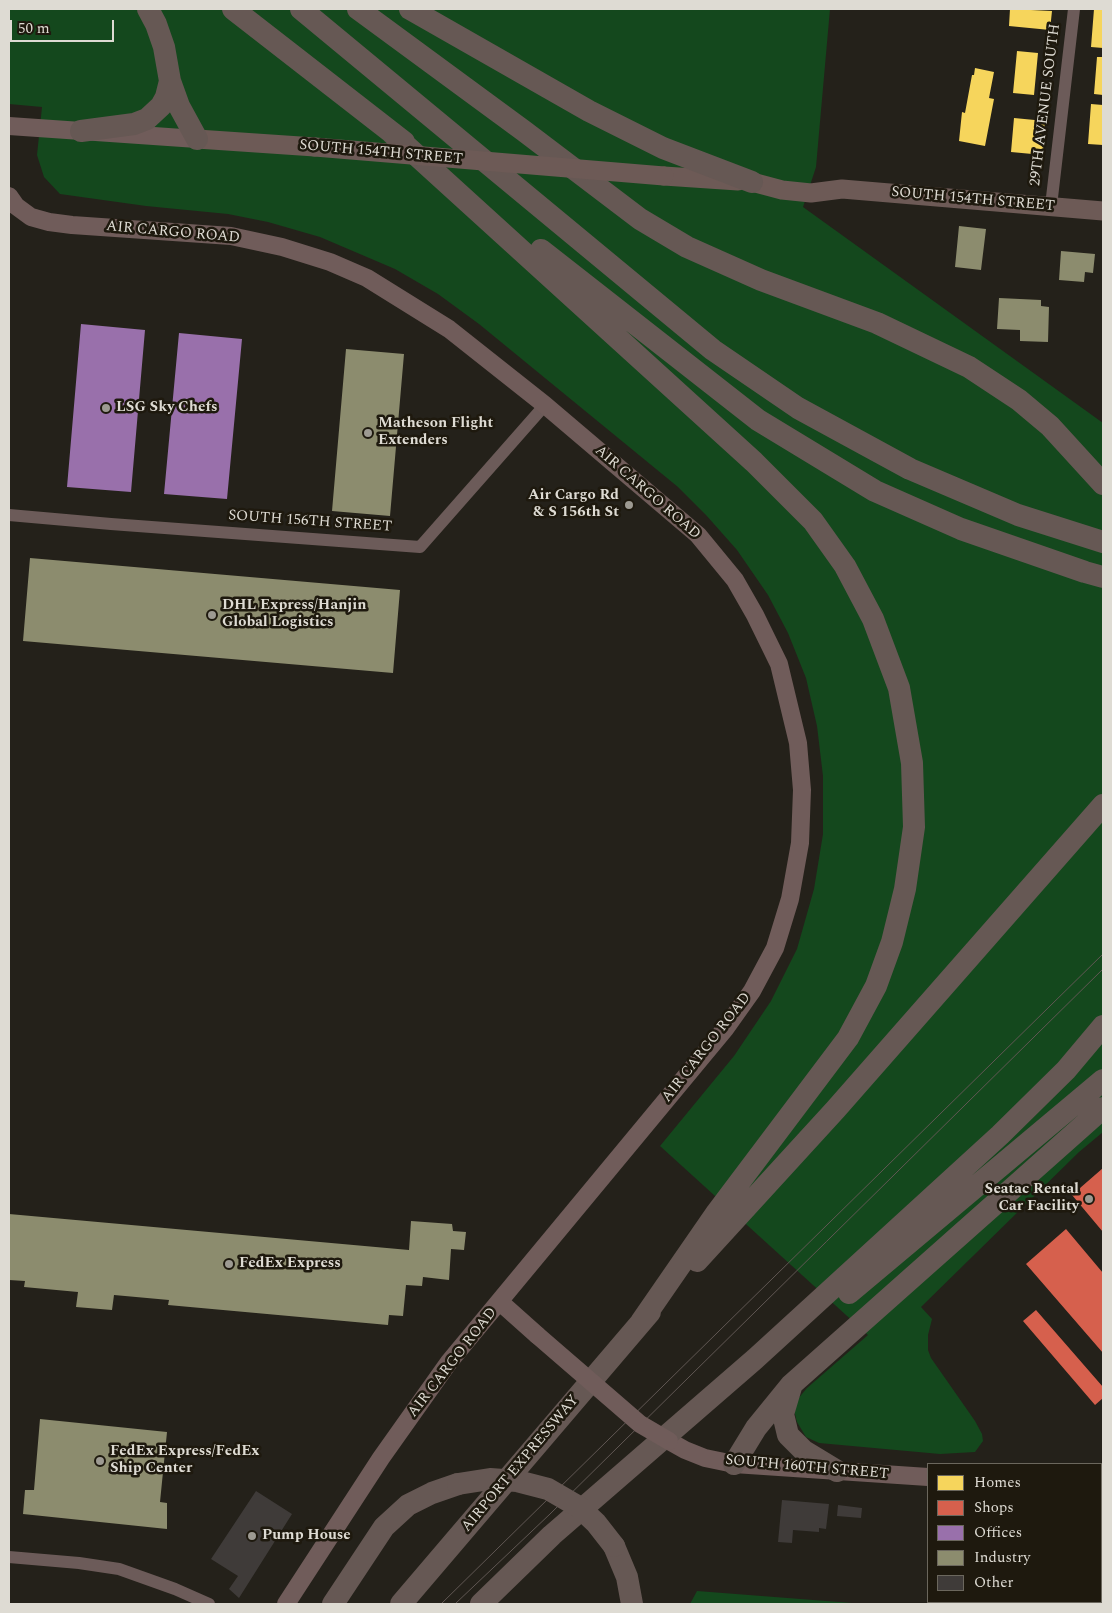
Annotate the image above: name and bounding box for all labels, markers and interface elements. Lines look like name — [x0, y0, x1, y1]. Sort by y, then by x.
scale bar — [12, 10, 116, 42]
text: 50 m — [18, 17, 50, 40]
street label: 29TH AVENUE SOUTH — [1027, 23, 1065, 187]
street label: SOUTH 154TH STREET — [298, 137, 464, 169]
street label: SOUTH 154TH STREET — [890, 184, 1056, 216]
street label: AIR CARGO ROAD — [105, 218, 241, 248]
place label: LSG Sky Chefs — [116, 399, 218, 417]
marker: LSG Sky Chefs — [100, 402, 112, 414]
place label: Matheson Flight Extenders — [378, 415, 493, 450]
marker: Matheson Flight Extenders — [362, 427, 374, 439]
street label: AIR CARGO ROAD — [590, 442, 704, 544]
place label: Air Cargo Rd & S 156th St — [528, 487, 619, 522]
marker: Air Cargo Rd & S 156th St — [623, 499, 635, 511]
street label: SOUTH 156TH STREET — [227, 507, 393, 537]
place label: DHL Express/Hanjin Global Logistics — [222, 597, 367, 632]
marker: DHL Express/Hanjin Global Logistics — [206, 609, 218, 621]
street label: AIR CARGO ROAD — [659, 990, 755, 1106]
place label: Seatac Rental Car Facility — [985, 1181, 1079, 1216]
marker: Seatac Rental Car Facility — [1083, 1193, 1095, 1205]
place label: FedEx Express — [239, 1255, 341, 1273]
marker: FedEx Express — [223, 1258, 235, 1270]
street label: AIR CARGO ROAD — [405, 1305, 501, 1421]
street label: AIRPORT EXPRESSWAY — [458, 1392, 584, 1536]
place label: FedEx Express/FedEx Ship Center — [110, 1443, 260, 1478]
street label: SOUTH 160TH STREET — [724, 1452, 890, 1484]
marker: FedEx Express/FedEx Ship Center — [94, 1455, 106, 1467]
legend — [927, 1463, 1102, 1603]
text: Homes — [974, 1471, 1021, 1494]
text: Shops — [974, 1496, 1014, 1519]
text: Offices — [974, 1521, 1022, 1544]
place label: Pump House — [262, 1527, 351, 1545]
marker: Pump House — [246, 1530, 258, 1542]
text: Industry — [974, 1546, 1030, 1569]
text: Other — [974, 1571, 1013, 1594]

